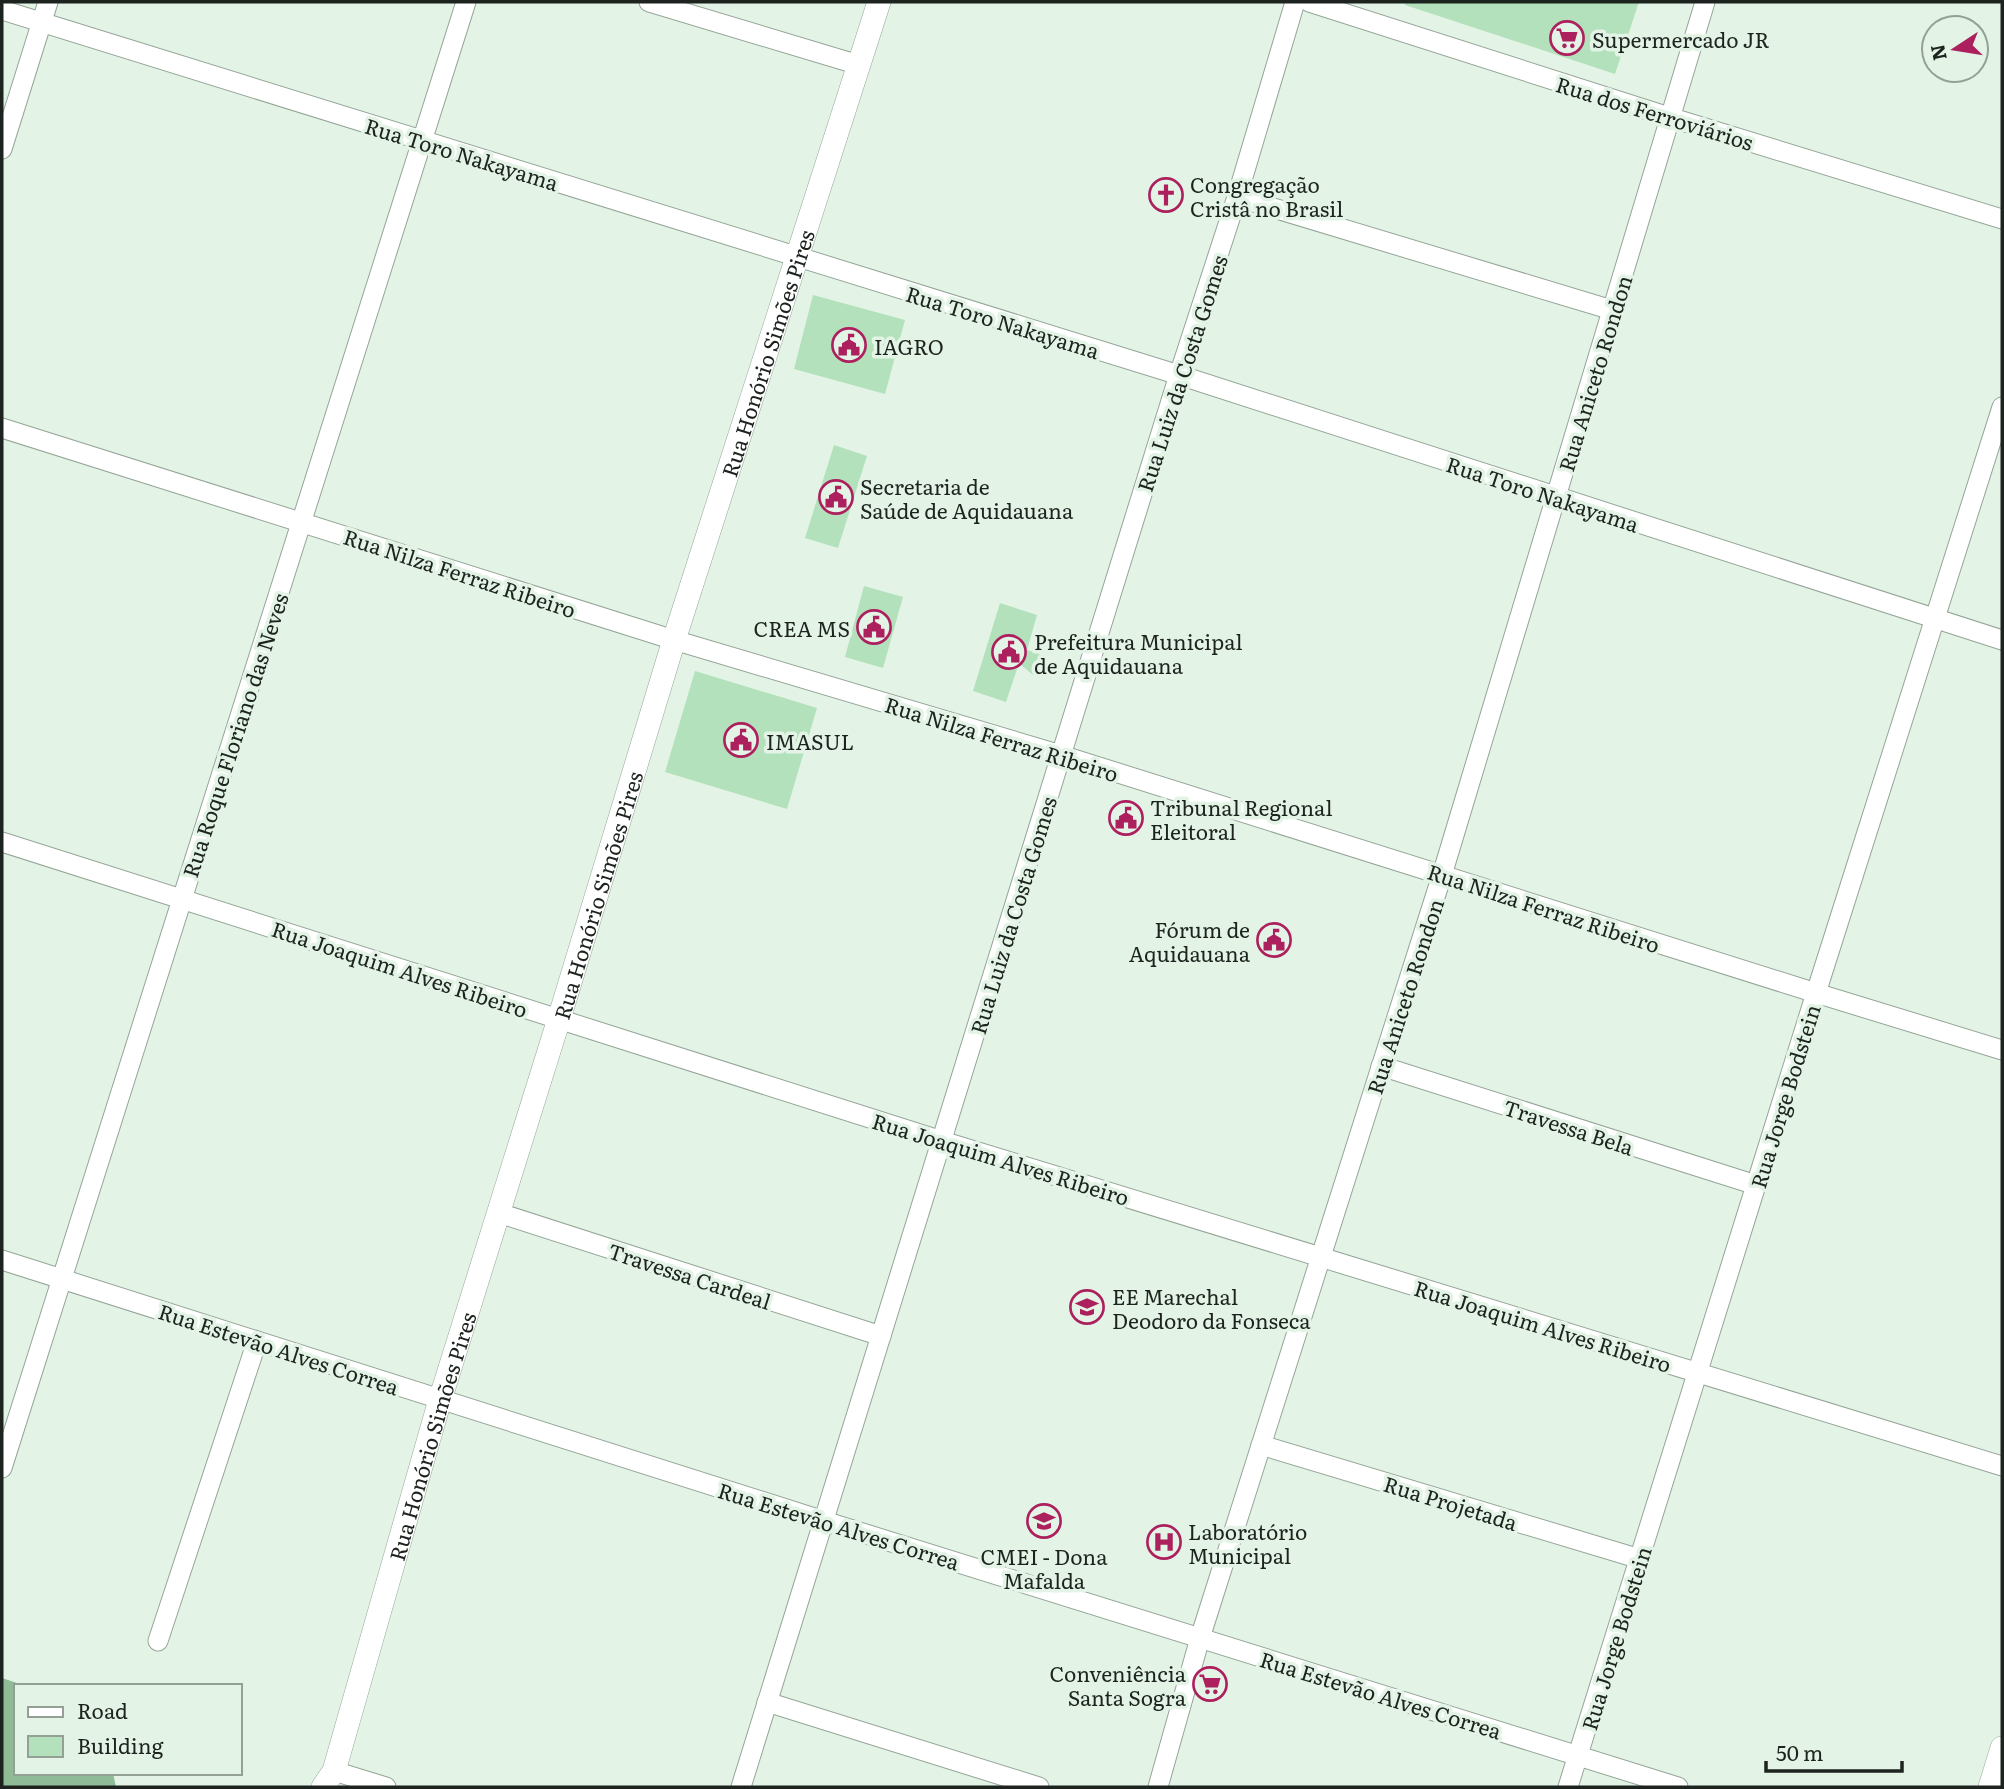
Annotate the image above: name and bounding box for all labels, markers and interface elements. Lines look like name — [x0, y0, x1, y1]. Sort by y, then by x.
north arrow — [1920, 14, 1990, 84]
supermarket icon: Supermercado JR — [1548, 19, 1586, 57]
place label: Supermercado JR — [1592, 23, 1770, 54]
text: N — [1922, 42, 1953, 63]
street label: Rua dos Ferroviários — [1553, 67, 1757, 157]
street label: Rua Toro Nakayama — [361, 109, 563, 197]
place label: Congregação Cristâ no Brasil — [1190, 168, 1343, 223]
church icon: Congregação Cristâ no Brasil — [1147, 176, 1185, 214]
street label: Rua Honório Simões Pires — [712, 225, 820, 480]
street label: Rua Luiz da Costa Gomes — [1128, 251, 1234, 495]
street label: Rua Aniceto Rondon — [1549, 271, 1639, 475]
street label: Rua Toro Nakayama — [902, 277, 1104, 365]
public building icon: IAGRO — [830, 326, 868, 364]
place label: IAGRO — [874, 330, 944, 361]
street label: Rua Toro Nakayama — [1443, 447, 1644, 539]
place label: Secretaria de Saúde de Aquidauana — [860, 470, 1074, 525]
public building icon: Secretaria de Saúde de Aquidauana — [817, 478, 855, 516]
street label: Rua Nilza Ferraz Ribeiro — [340, 520, 580, 624]
street label: Rua Roque Floriano das Neves — [173, 589, 295, 881]
public building icon: CREA MS — [855, 608, 893, 646]
place label: CREA MS — [753, 612, 850, 643]
place label: Prefeitura Municipal de Aquidauana — [1034, 625, 1243, 680]
public building icon: Prefeitura Municipal de Aquidauana — [990, 633, 1028, 671]
street label: Rua Nilza Ferraz Ribeiro — [881, 688, 1123, 788]
public building icon: IMASUL — [722, 721, 760, 759]
place label: IMASUL — [766, 725, 854, 756]
street label: Rua Honório Simões Pires — [544, 767, 649, 1023]
place label: Tribunal Regional Eleitoral — [1150, 791, 1332, 846]
street label: Rua Luiz da Costa Gomes — [961, 792, 1063, 1038]
public building icon: Tribunal Regional Eleitoral — [1107, 799, 1145, 837]
street label: Rua Nilza Ferraz Ribeiro — [1424, 855, 1664, 959]
street label: Rua Aniceto Rondon — [1358, 894, 1450, 1098]
street label: Rua Joaquim Alves Ribeiro — [268, 912, 532, 1024]
place label: Fórum de Aquidauana — [1129, 913, 1251, 968]
public building icon: Fórum de Aquidauana — [1255, 921, 1293, 959]
street label: Rua Jorge Bodstein — [1741, 1000, 1827, 1192]
street label: Travessa Bela — [1500, 1090, 1639, 1162]
street label: Rua Joaquim Alves Ribeiro — [869, 1104, 1133, 1212]
street label: Travessa Cardeal — [605, 1234, 775, 1316]
street label: Rua Joaquim Alves Ribeiro — [1411, 1271, 1675, 1379]
place label: EE Marechal Deodoro da Fonseca — [1112, 1280, 1311, 1335]
school or university icon: EE Marechal Deodoro da Fonseca — [1068, 1288, 1106, 1326]
street label: Rua Estevão Alves Correa — [155, 1294, 404, 1402]
street label: Rua Honório Simões Pires — [379, 1308, 482, 1564]
street label: Rua Projetada — [1380, 1467, 1522, 1537]
street label: Rua Estevão Alves Correa — [714, 1473, 964, 1577]
school or university icon: CMEI - Dona Mafalda — [1025, 1502, 1063, 1540]
place label: Laboratório Municipal — [1188, 1515, 1307, 1570]
hospital icon: Laboratório Municipal — [1145, 1523, 1183, 1561]
place label: CMEI - Dona Mafalda — [981, 1540, 1108, 1595]
street label: Rua Jorge Bodstein — [1572, 1542, 1658, 1734]
street label: Rua Estevão Alves Correa — [1256, 1642, 1506, 1746]
place label: Conveniência Santa Sogra — [1049, 1657, 1187, 1712]
supermarket icon: Conveniência Santa Sogra — [1191, 1665, 1229, 1703]
legend — [14, 1684, 242, 1775]
text: Road — [77, 1694, 128, 1725]
text: Building — [77, 1729, 164, 1760]
scale bar — [1766, 1730, 1902, 1774]
text: 50 m — [1776, 1736, 1823, 1767]

